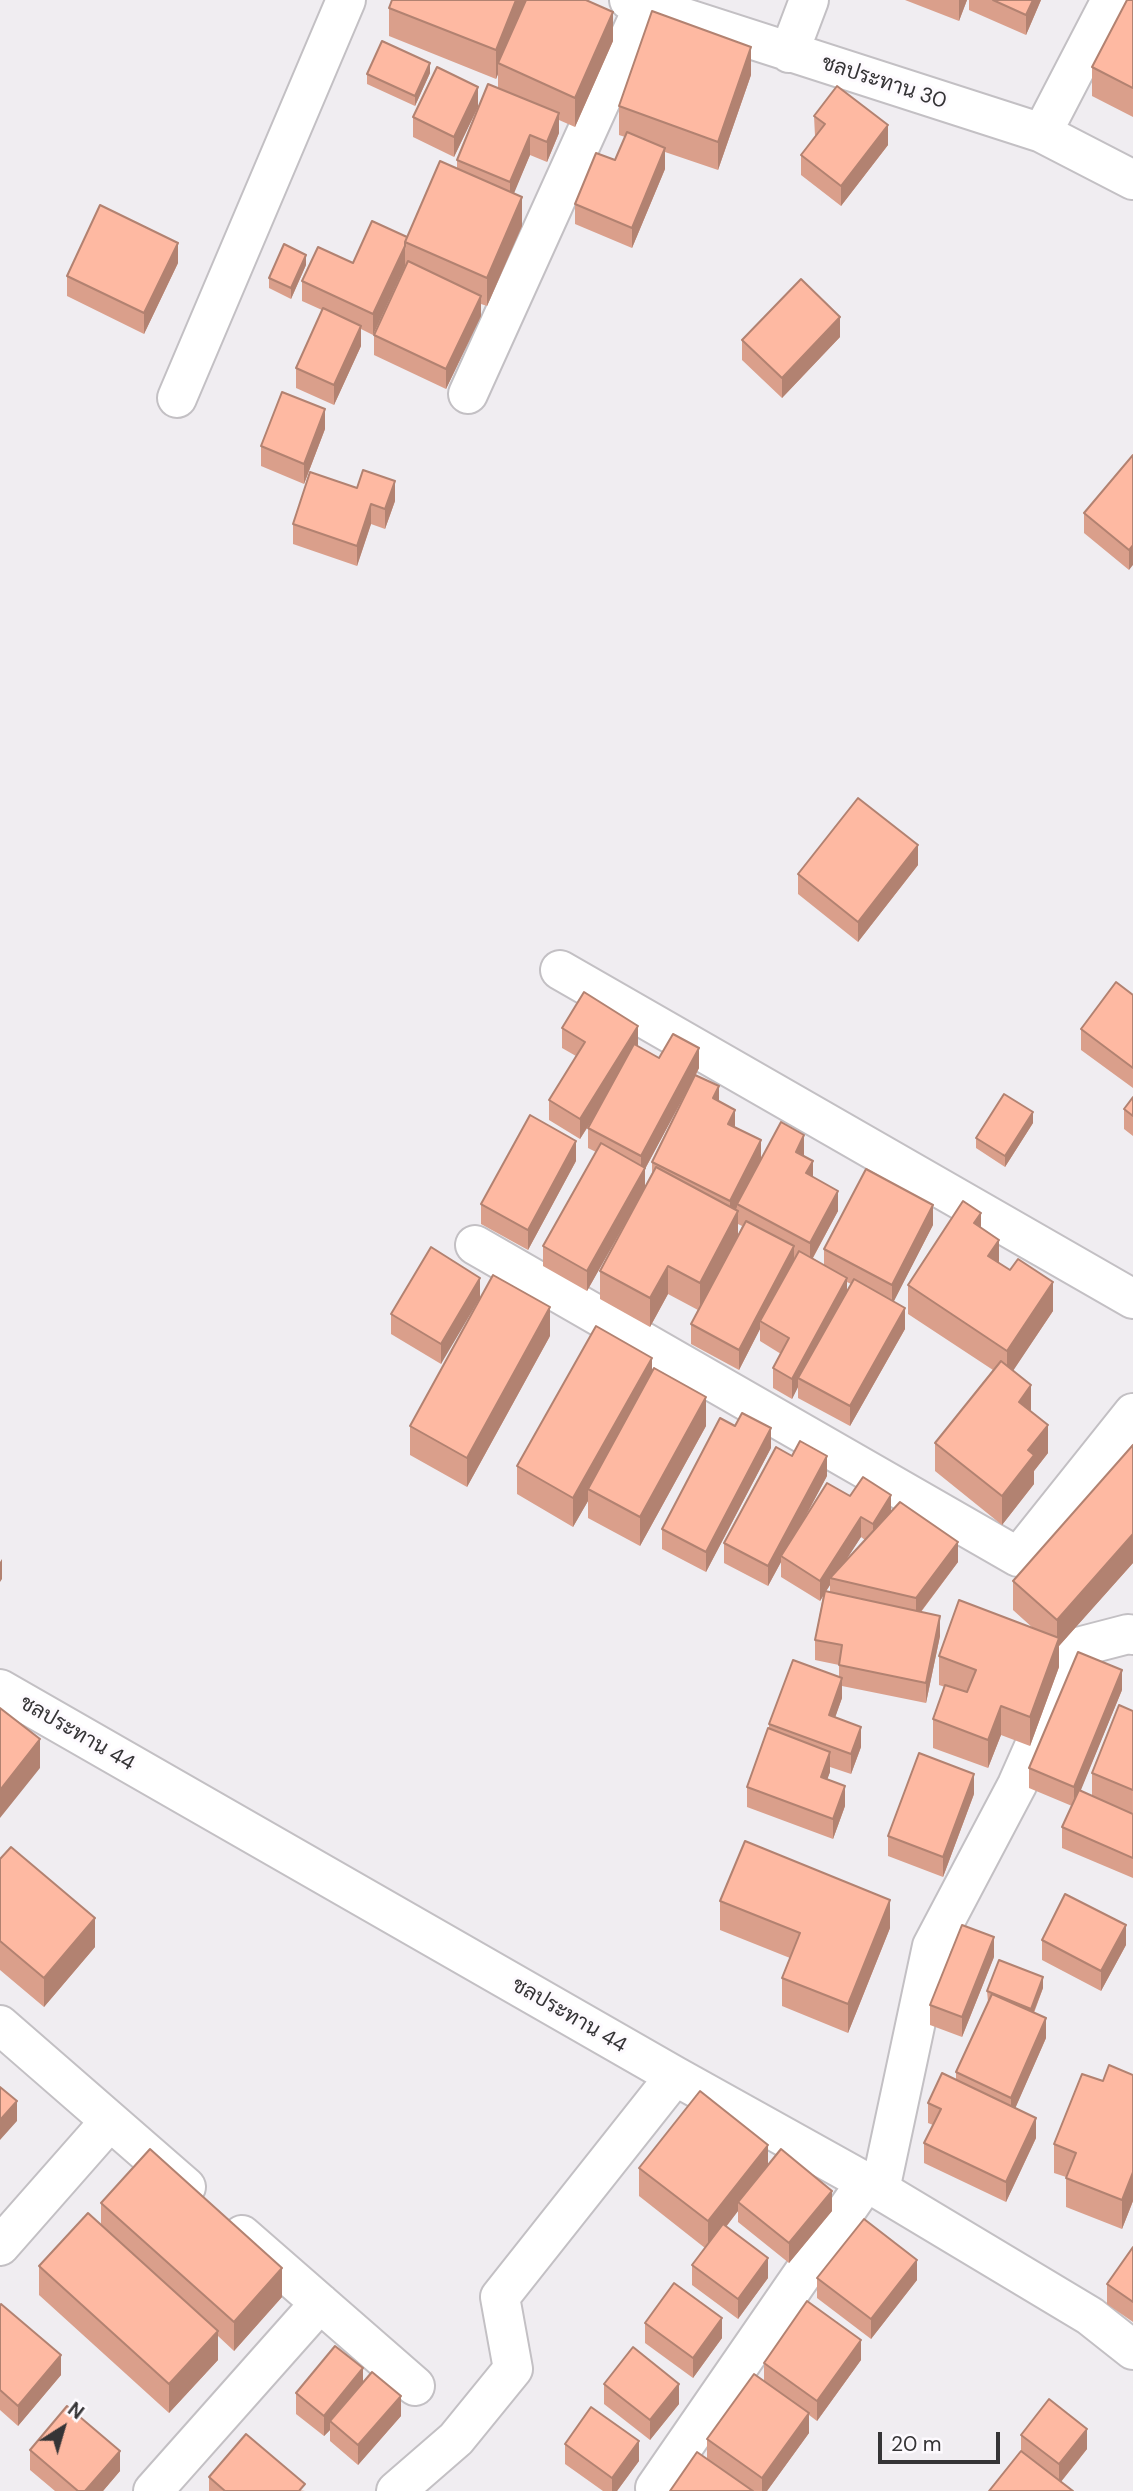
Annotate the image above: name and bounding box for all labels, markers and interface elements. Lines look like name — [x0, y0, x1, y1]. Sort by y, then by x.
street label: ชลประทาน 30 — [818, 51, 950, 115]
street label: ชลประทาน 44 — [15, 1691, 139, 1777]
street label: ชลประทาน 44 — [507, 1973, 631, 2059]
north arrow — [28, 2393, 98, 2463]
text: N — [63, 2397, 89, 2425]
scale bar — [881, 2418, 1004, 2462]
text: 20 m — [891, 2430, 942, 2458]

